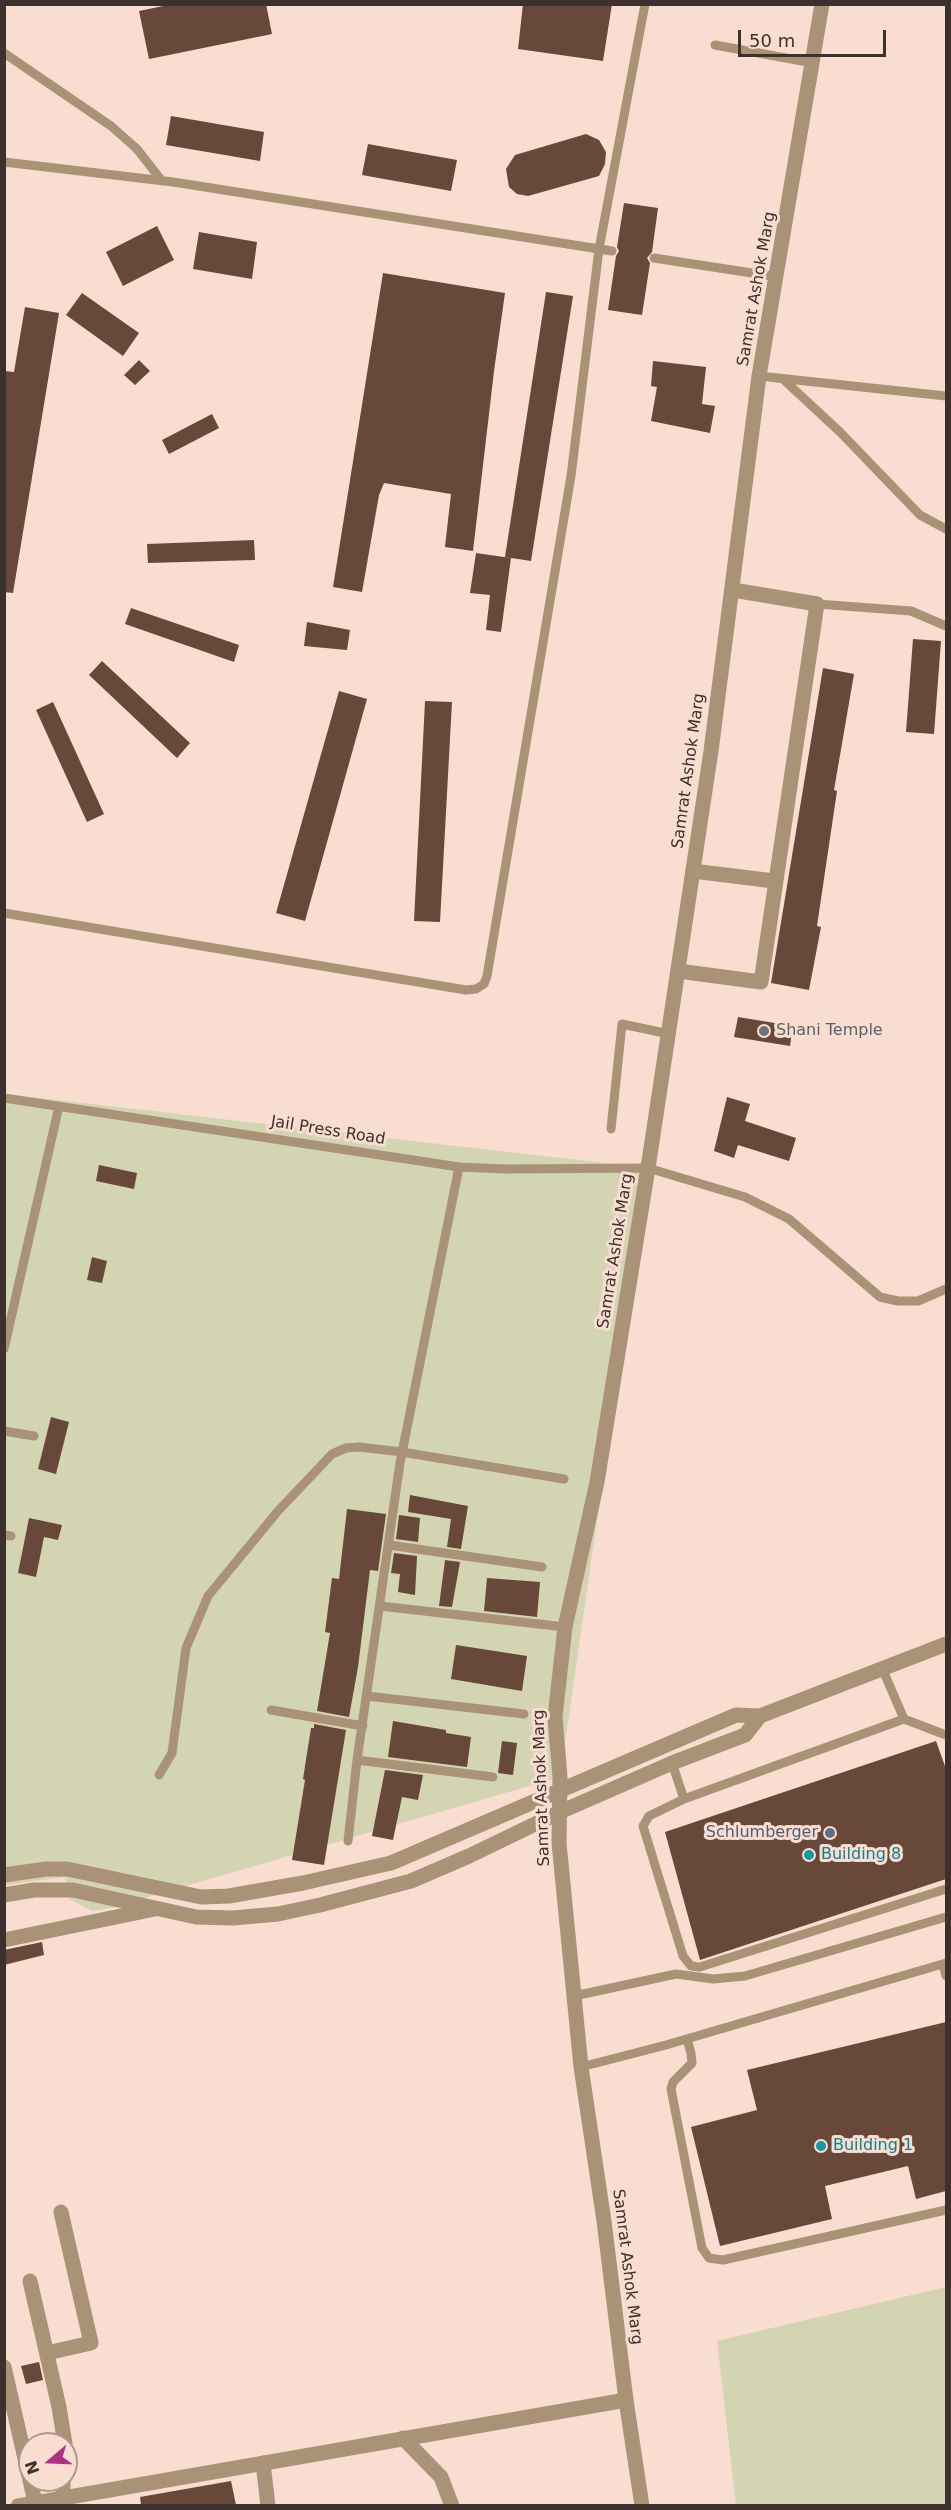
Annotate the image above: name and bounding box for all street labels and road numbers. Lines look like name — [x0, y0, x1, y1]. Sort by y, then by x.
street label: Samrat Ashok Marg — [734, 210, 780, 368]
street label: Samrat Ashok Marg — [669, 692, 709, 850]
street label: Jail Press Road — [269, 1112, 387, 1150]
street label: Samrat Ashok Marg — [594, 1172, 638, 1330]
street label: Samrat Ashok Marg — [530, 1709, 554, 1867]
street label: Samrat Ashok Marg — [608, 2188, 646, 2346]

